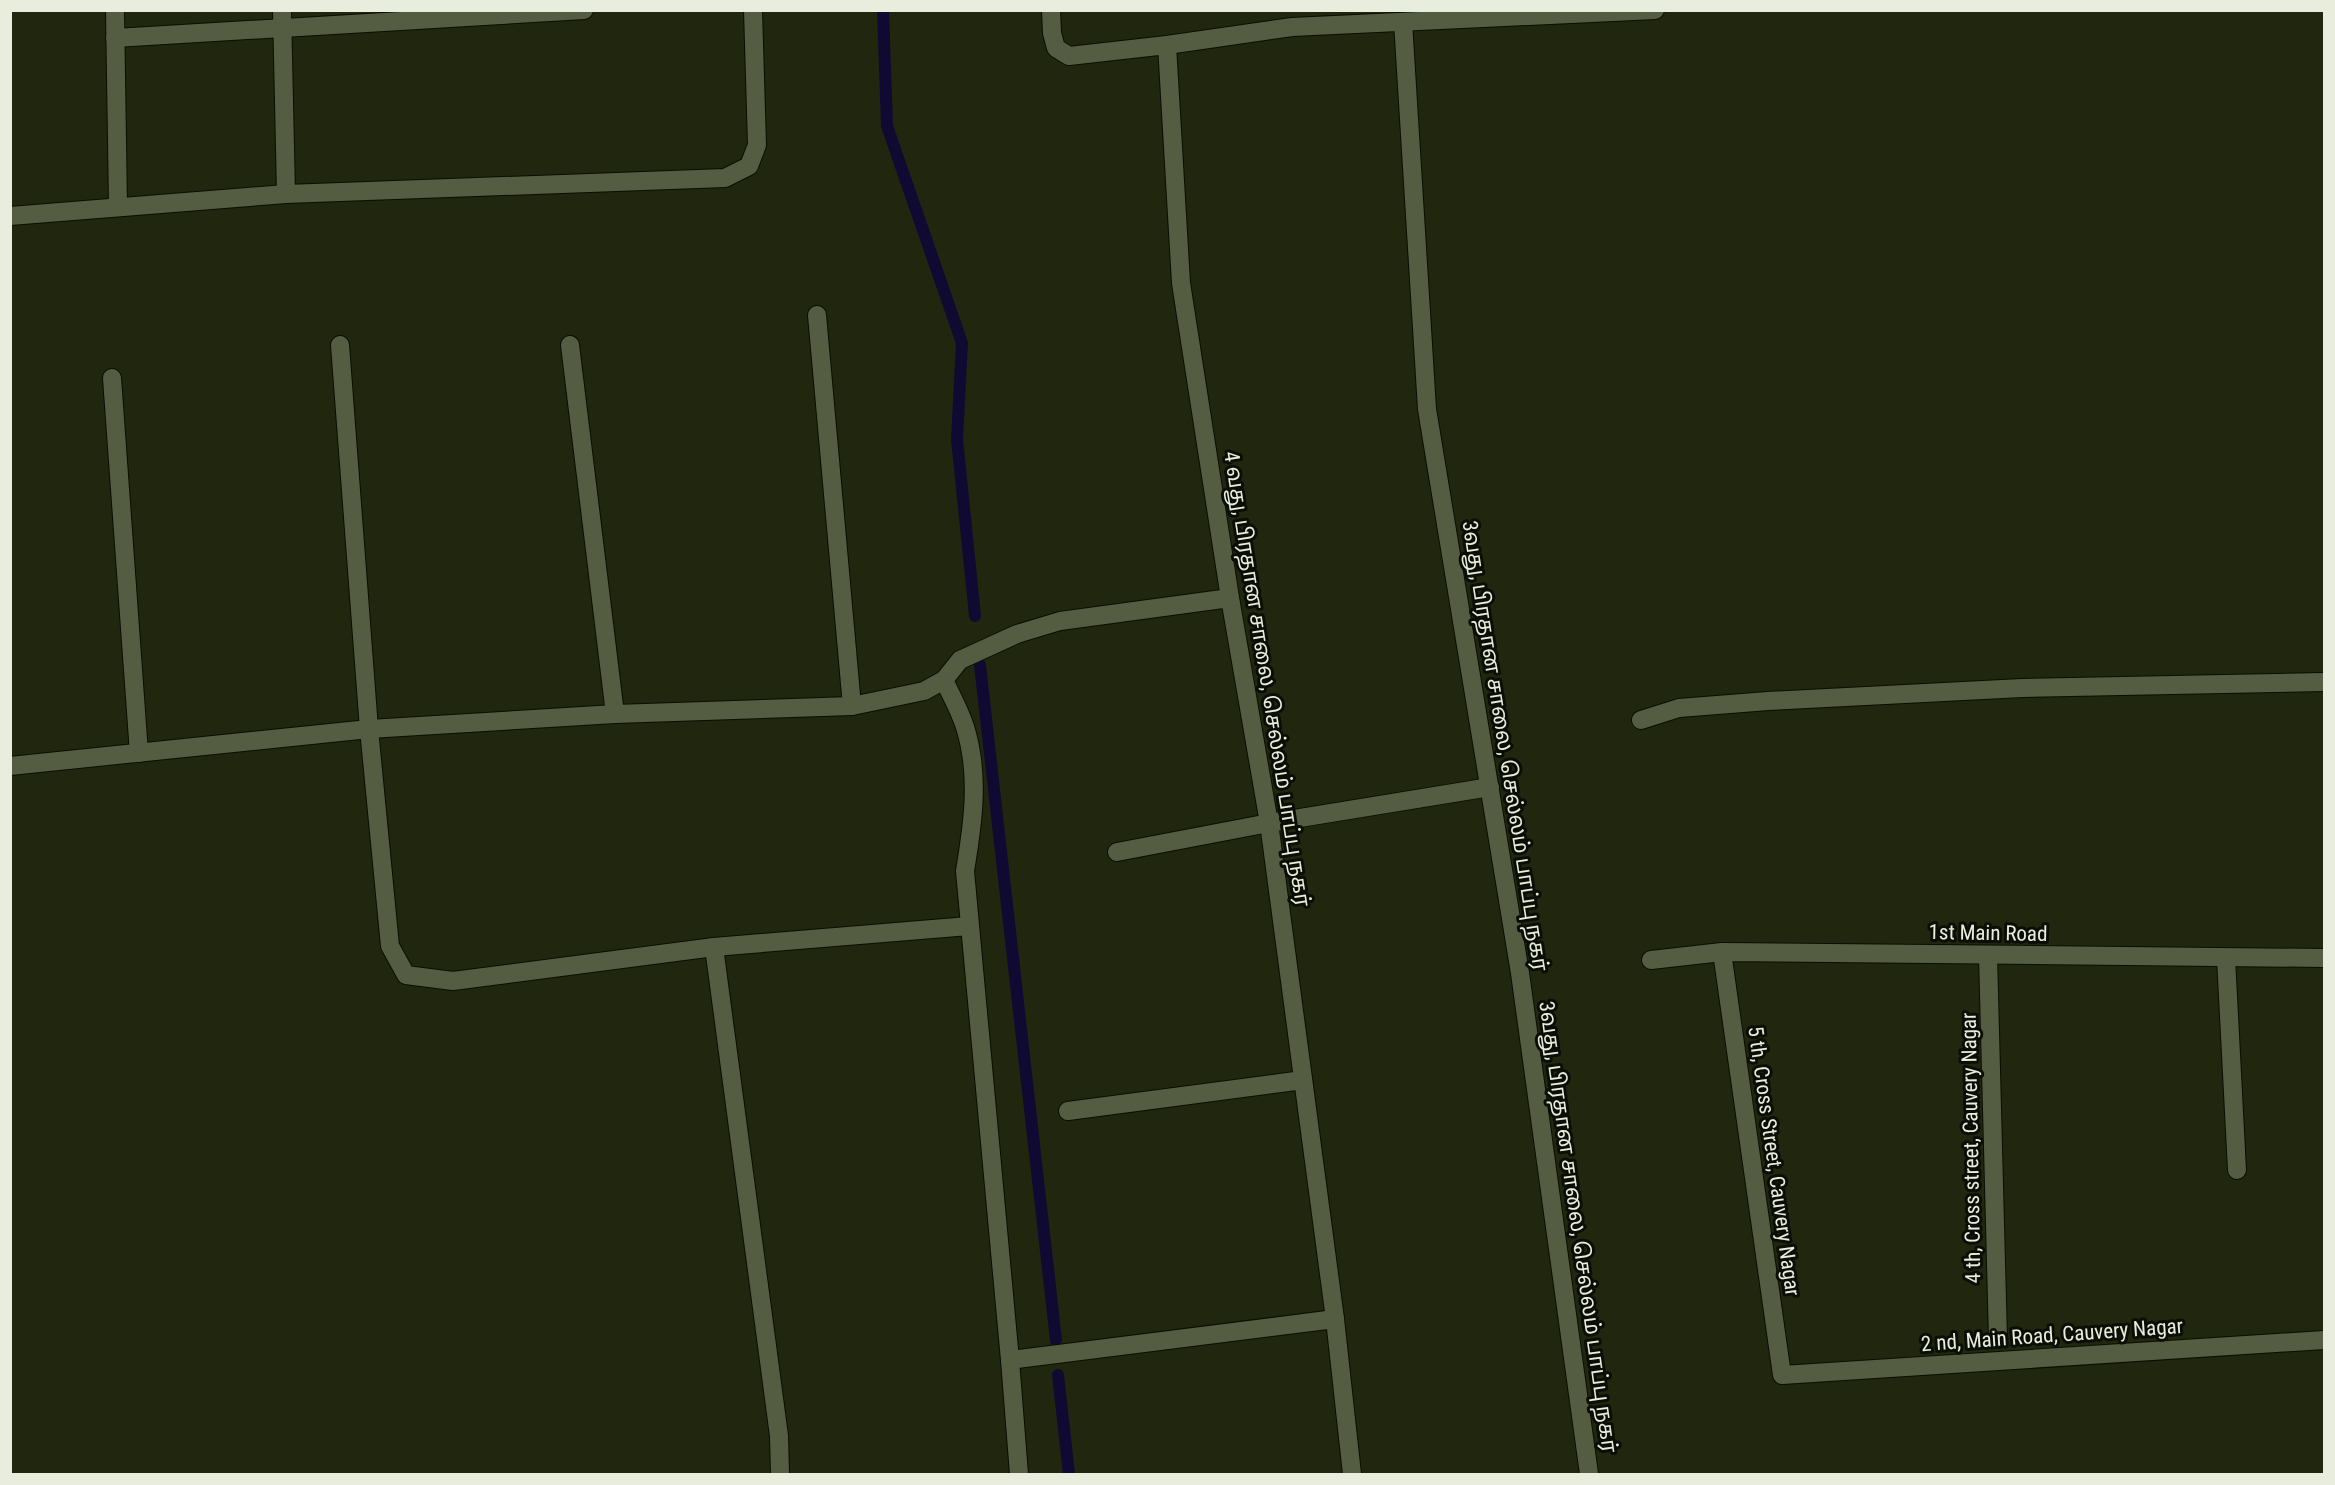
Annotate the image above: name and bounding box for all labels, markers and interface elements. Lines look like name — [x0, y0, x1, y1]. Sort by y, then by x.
street label: 4 வது, பிரதான சாலை, செல்லம் பாப்பு நகர் — [1217, 450, 1315, 909]
street label: 3வது, பிரதான சாலை, செல்லம் பாப்பு நகர் — [1456, 519, 1553, 974]
street label: 1st Main Road — [1928, 920, 2048, 946]
street label: 3வது, பிரதான சாலை, செல்லம் பாப்பு நகர் — [1532, 1000, 1622, 1455]
street label: 4 th, Cross street, Cauvery Nagar — [1957, 1012, 1985, 1284]
street label: 5 th, Cross Street, Cauvery Nagar — [1743, 1025, 1805, 1297]
street label: 2 nd, Main Road, Cauvery Nagar — [1920, 1314, 2184, 1356]

